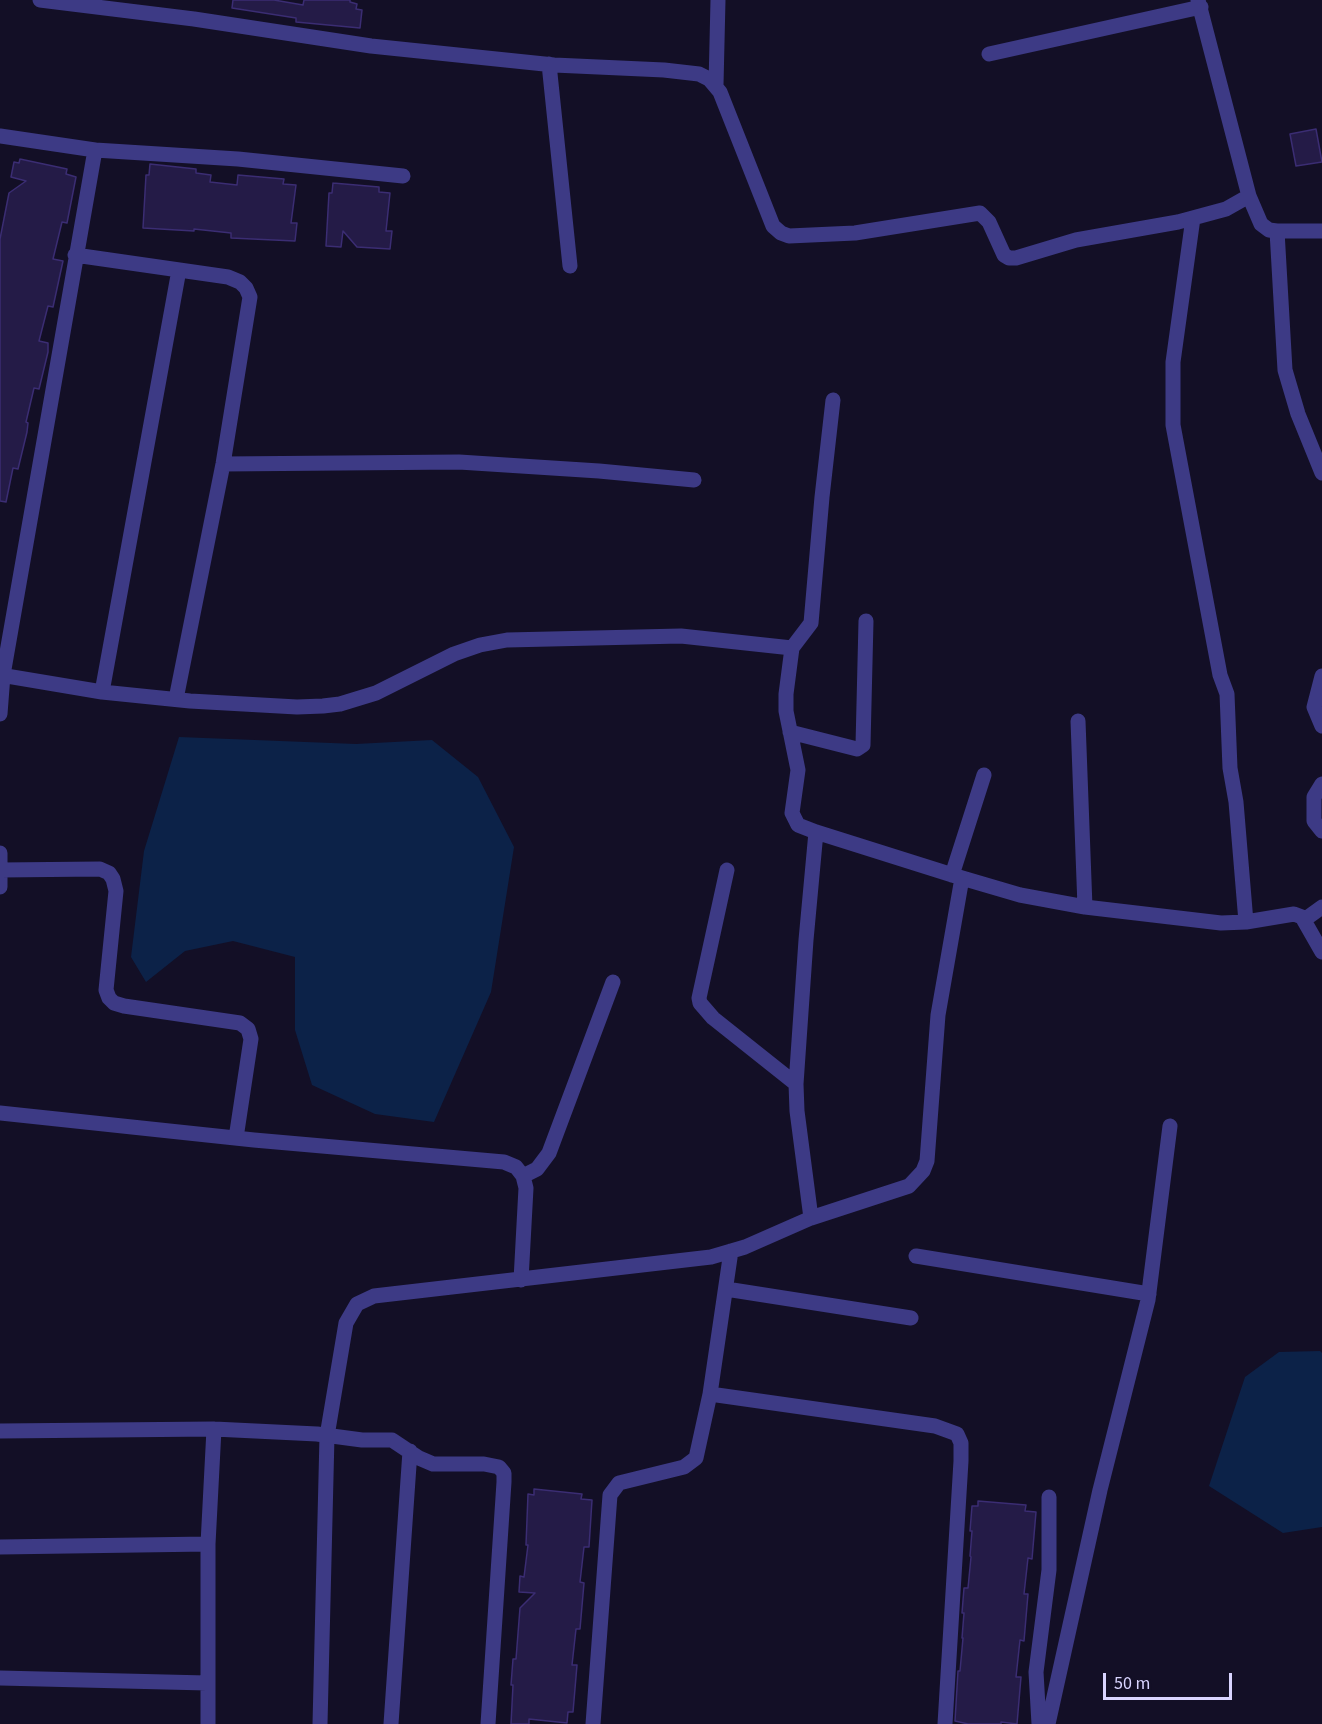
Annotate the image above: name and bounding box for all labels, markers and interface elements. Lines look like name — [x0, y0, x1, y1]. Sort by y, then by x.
scale bar — [1106, 1661, 1235, 1699]
text: 50 m — [1114, 1671, 1150, 1696]

